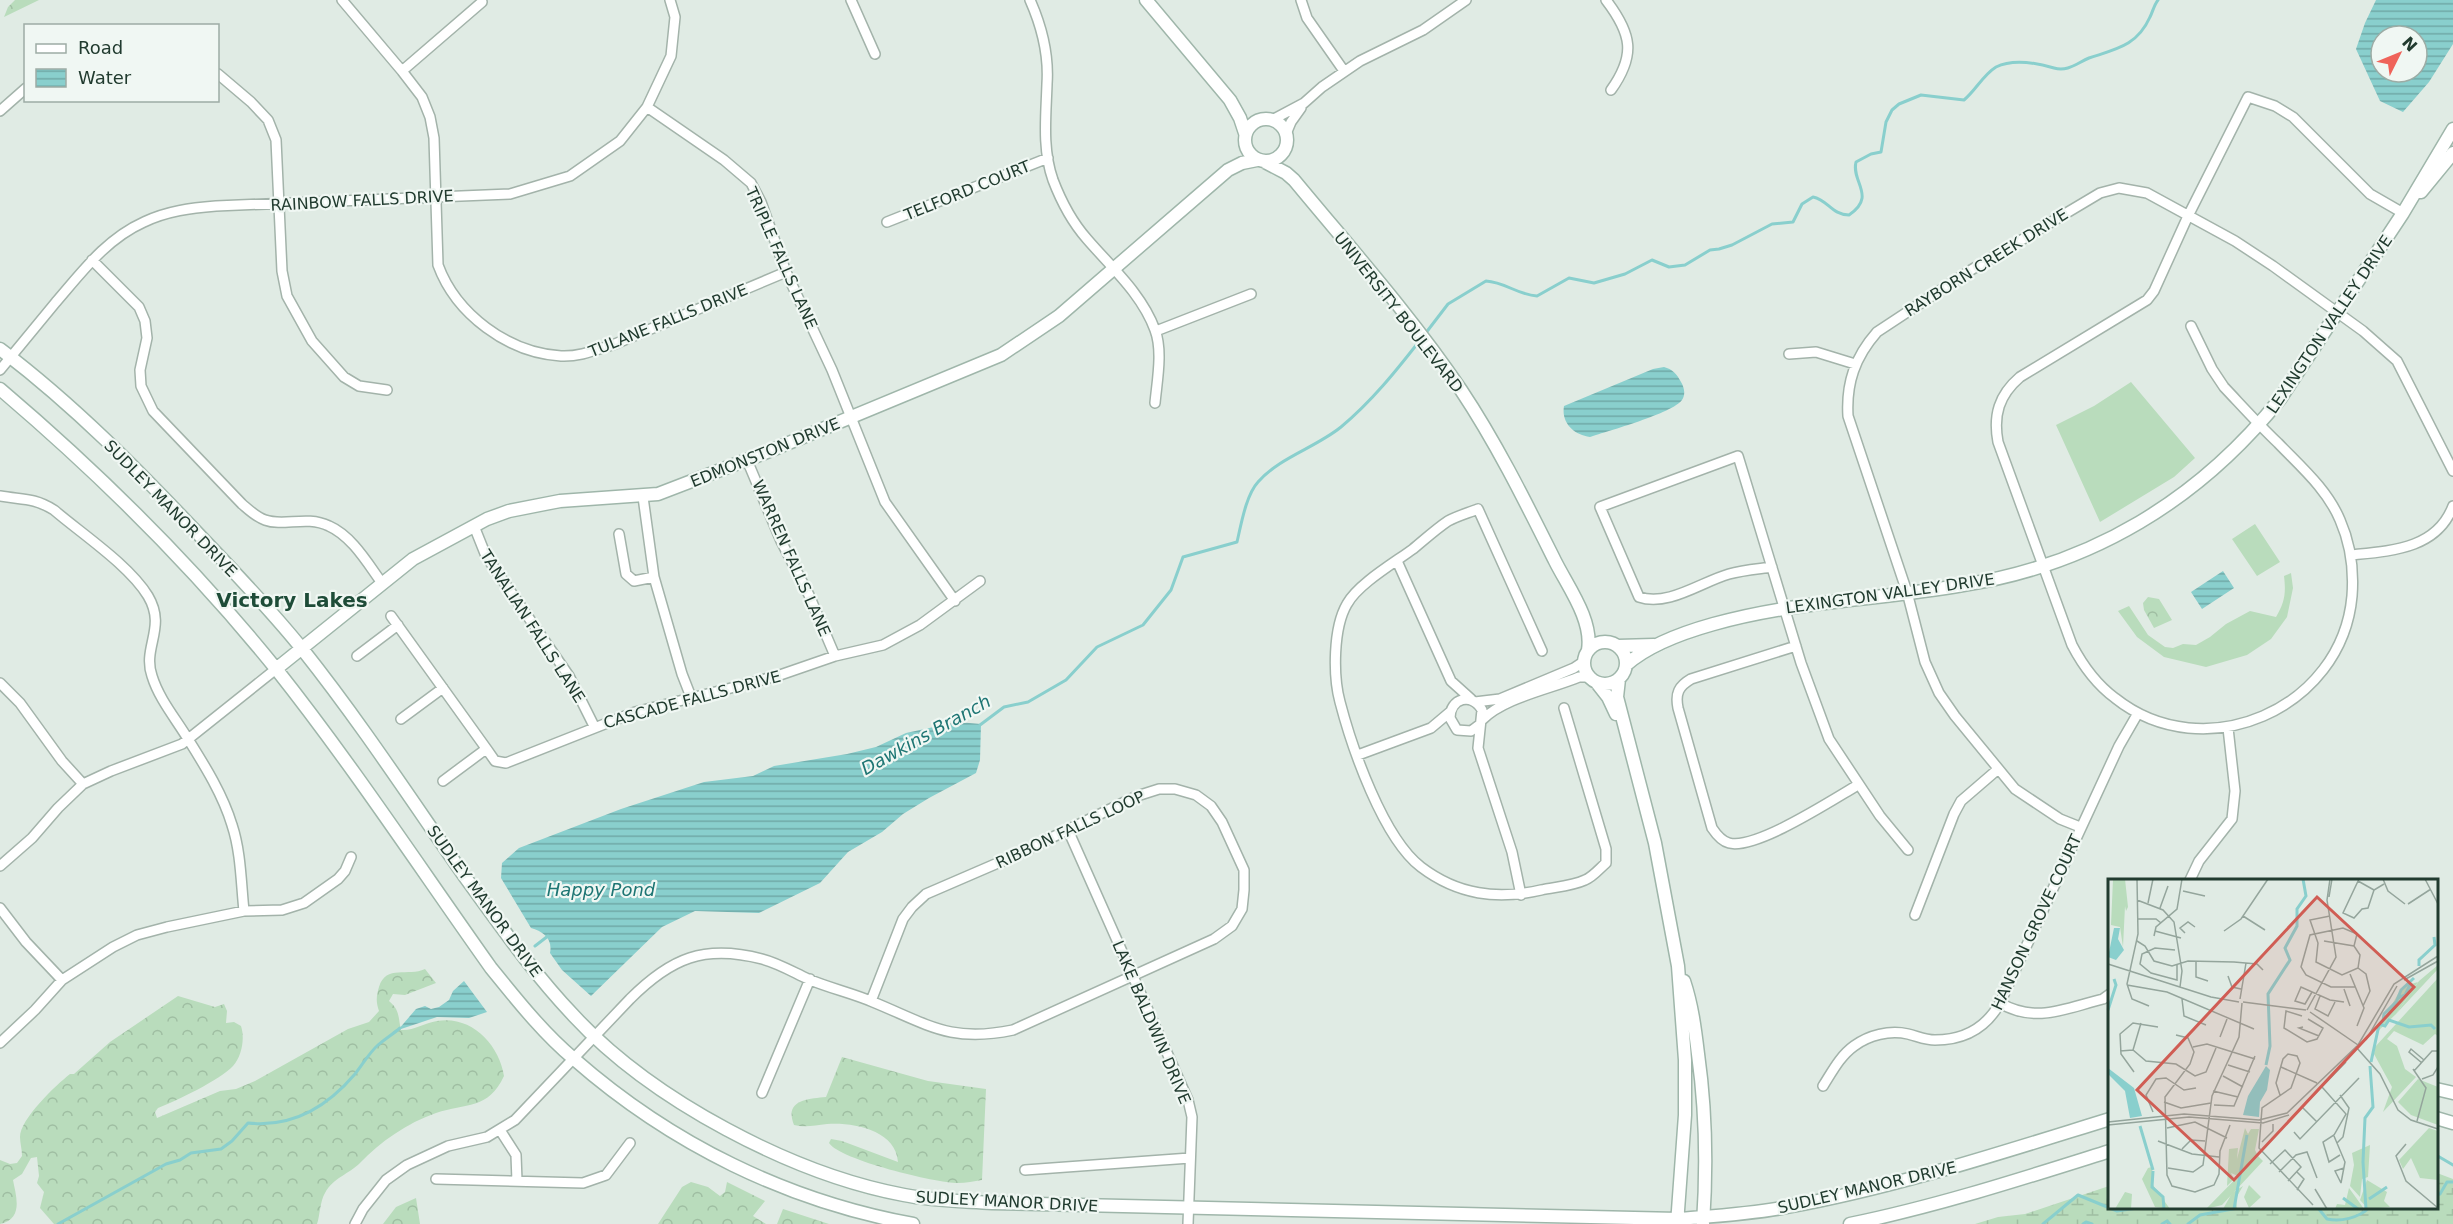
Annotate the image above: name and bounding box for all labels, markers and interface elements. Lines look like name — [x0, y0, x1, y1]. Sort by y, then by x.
legend — [24, 24, 219, 102]
north arrow — [2369, 24, 2429, 84]
text: N — [2398, 33, 2421, 55]
text: Road — [78, 37, 123, 58]
text: Water — [78, 67, 132, 88]
street label: TELFORD COURT — [900, 156, 1033, 225]
street label: TRIPLE FALLS LANE — [741, 183, 821, 332]
street label: RAINBOW FALLS DRIVE — [270, 186, 454, 215]
street label: RAYBORN CREEK DRIVE — [1901, 204, 2071, 320]
street label: UNIVERSITY BOULEVARD — [1330, 228, 1467, 396]
street label: LEXINGTON VALLEY DRIVE — [2263, 232, 2396, 417]
street label: TULANE FALLS DRIVE — [585, 280, 750, 361]
street label: EDMONSTON DRIVE — [688, 414, 843, 491]
street label: SUDLEY MANOR DRIVE — [100, 436, 241, 581]
street label: WARREN FALLS LANE — [748, 477, 835, 639]
street label: TANALIAN FALLS LANE — [476, 546, 589, 706]
street label: LEXINGTON VALLEY DRIVE — [1784, 569, 1996, 618]
district label: Victory Lakes — [216, 588, 368, 612]
street label: CASCADE FALLS DRIVE — [601, 667, 783, 732]
water label: Dawkins Branch — [857, 690, 994, 779]
street label: RIBBON FALLS LOOP — [993, 786, 1148, 872]
street label: SUDLEY MANOR DRIVE — [423, 822, 546, 981]
street label: HANSON GROVE COURT — [1987, 831, 2086, 1013]
water label: Happy Pond — [547, 879, 656, 900]
inset map — [2108, 879, 2438, 1209]
street label: LAKE BALDWIN DRIVE — [1108, 938, 1195, 1107]
street label: SUDLEY MANOR DRIVE — [1776, 1158, 1958, 1217]
street label: SUDLEY MANOR DRIVE — [915, 1187, 1099, 1216]

